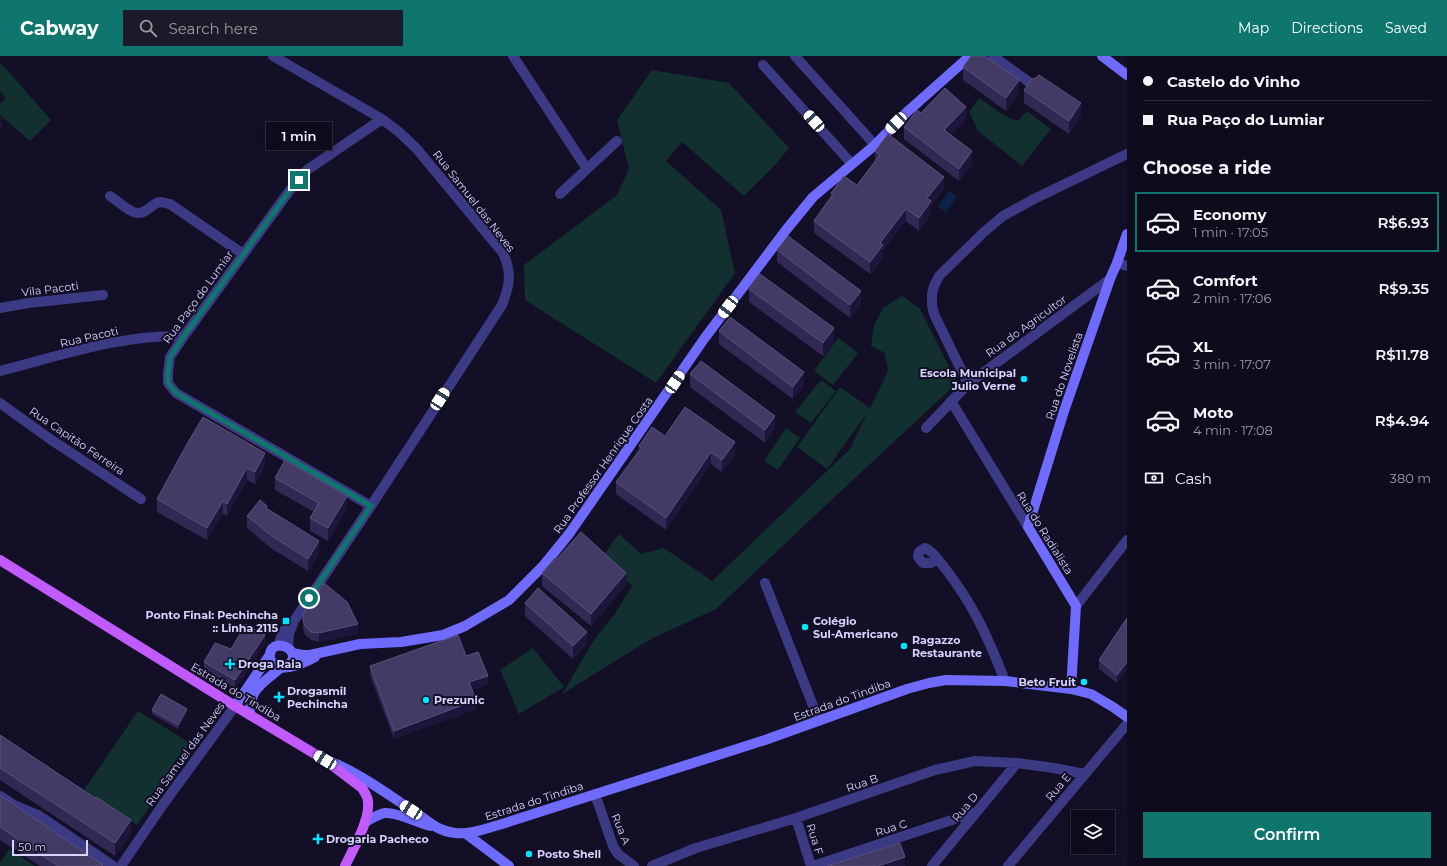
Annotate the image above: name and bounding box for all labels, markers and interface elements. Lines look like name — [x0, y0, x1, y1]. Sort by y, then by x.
search box — [123, 10, 403, 46]
text: Cabway — [20, 17, 99, 40]
icon: search — [137, 17, 159, 39]
text: Search here — [169, 19, 258, 38]
text: Map — [1238, 19, 1269, 37]
text: Directions — [1291, 19, 1363, 37]
text: Saved — [1385, 19, 1427, 37]
text: Castelo do Vinho — [1167, 72, 1300, 91]
car — [802, 108, 826, 134]
car — [883, 110, 909, 136]
text: Rua Paço do Lumiar — [1167, 110, 1324, 129]
callout: 1 min — [266, 122, 332, 150]
text: 1 min — [282, 128, 316, 144]
street label: Rua Samuel das Neves — [430, 147, 518, 255]
text: Choose a ride — [1143, 157, 1271, 179]
route end — [290, 171, 308, 189]
icon: car — [1145, 204, 1181, 240]
text: Economy — [1193, 205, 1266, 224]
text: R$6.93 — [1377, 213, 1429, 232]
text: 1 min · 17:05 — [1193, 224, 1268, 240]
street label: Rua Paço do Lumiar — [160, 248, 236, 346]
icon: car — [1145, 270, 1181, 306]
text: Comfort — [1193, 271, 1258, 290]
street label: Vila Pacoti — [21, 279, 79, 299]
text: R$9.35 — [1378, 279, 1429, 298]
text: 2 min · 17:06 — [1193, 290, 1271, 306]
street label: Rua do Agricultor — [983, 292, 1069, 360]
car — [716, 294, 740, 320]
street label: Rua Pacoti — [59, 323, 120, 350]
street label: Rua do Novelista — [1042, 330, 1086, 422]
icon: car — [1145, 336, 1181, 372]
text: XL — [1193, 337, 1212, 356]
text: R$11.78 — [1375, 345, 1429, 364]
text: 3 min · 17:07 — [1193, 356, 1271, 372]
place label: Escola Municipal Julio Verne — [920, 366, 1016, 393]
car — [663, 369, 687, 395]
marker: Escola Municipal Julio Verne — [1019, 374, 1029, 384]
car — [428, 386, 452, 412]
street label: Rua Professor Henrique Costa — [550, 394, 656, 536]
icon: car — [1145, 402, 1181, 438]
text: Moto — [1193, 403, 1233, 422]
street label: Rua Capitão Ferreira — [27, 404, 127, 478]
text: R$4.94 — [1375, 411, 1429, 430]
text: 4 min · 17:08 — [1193, 422, 1273, 438]
icon: cash — [1143, 467, 1165, 489]
text: Cash — [1175, 469, 1212, 488]
text: 380 m — [1390, 470, 1431, 486]
street label: Rua do Radialista — [1014, 489, 1076, 577]
route start — [300, 589, 318, 607]
place label: Ponto Final: Pechincha :: Linha 2115 — [146, 608, 278, 635]
place label: Colégio Sul-Americano — [813, 614, 898, 641]
marker: Ponto Final: Pechincha :: Linha 2115 — [281, 616, 291, 626]
marker: Colégio Sul-Americano — [800, 622, 810, 632]
place label: Ragazzo Restaurante — [912, 633, 982, 660]
marker: Ragazzo Restaurante — [899, 641, 909, 651]
place label: Droga Raia — [238, 657, 302, 671]
marker: Droga Raia — [225, 659, 235, 669]
street label: Estrada do Tindiba — [188, 660, 284, 724]
place label: Beto Fruit — [1018, 675, 1076, 689]
street label: Estrada do Tindiba — [791, 676, 893, 724]
marker: Beto Fruit — [1079, 677, 1089, 687]
place label: Drogasmil Pechincha — [287, 684, 348, 711]
marker: Drogasmil Pechincha — [274, 692, 284, 702]
place label: Prezunic — [434, 693, 485, 707]
marker: Prezunic — [421, 695, 431, 705]
street label: Rua Samuel das Neves — [143, 699, 228, 809]
car — [312, 749, 338, 771]
street label: Rua E — [1042, 770, 1074, 804]
street label: Rua B — [844, 771, 880, 795]
street label: Estrada do Tindiba — [483, 778, 585, 824]
street label: Rua D — [949, 790, 981, 824]
car — [398, 798, 424, 822]
map controls — [1071, 810, 1115, 854]
button: layers — [1071, 810, 1115, 854]
street label: Rua A — [608, 811, 634, 847]
button: Confirm — [1143, 812, 1431, 858]
street label: Rua C — [873, 816, 909, 840]
street label: Rua F — [804, 822, 826, 856]
place label: Drogaria Pacheco — [326, 832, 429, 846]
marker: Drogaria Pacheco — [313, 834, 323, 844]
scale bar — [12, 838, 88, 857]
text: 50 m — [18, 840, 46, 854]
place label: Posto Shell — [537, 847, 601, 861]
marker: Posto Shell — [524, 849, 534, 859]

